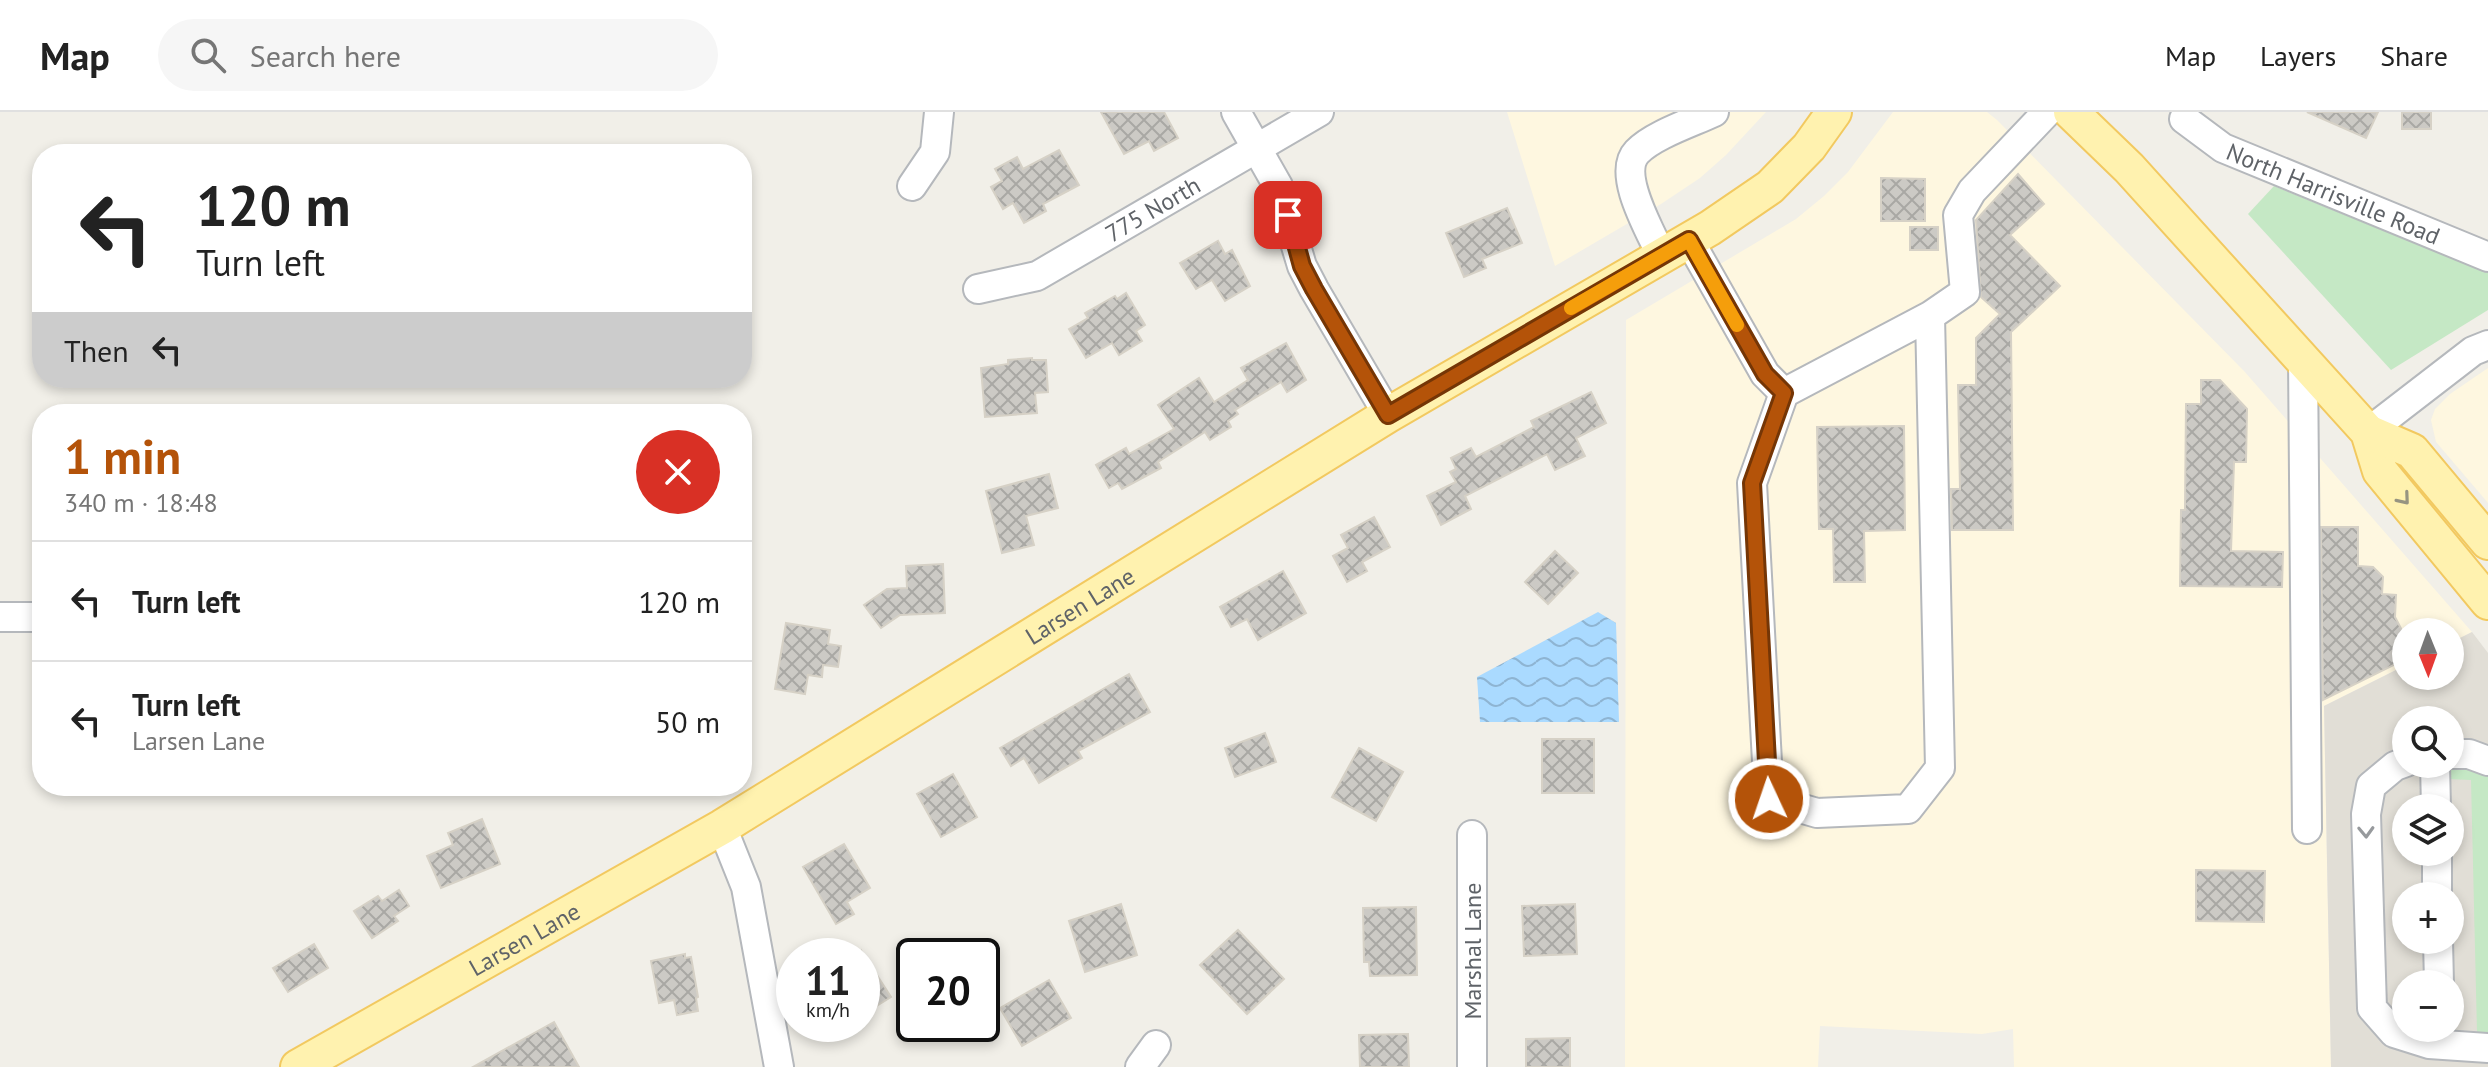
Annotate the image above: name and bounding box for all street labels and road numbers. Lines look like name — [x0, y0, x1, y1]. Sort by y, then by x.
street label: North Harrisville Road — [2222, 136, 2445, 251]
street label: 775 North — [1099, 169, 1206, 249]
street label: Larsen Lane — [1019, 560, 1140, 651]
street label: Marshal Lane — [1457, 883, 1488, 1019]
street label: Larsen Lane — [463, 895, 585, 983]

